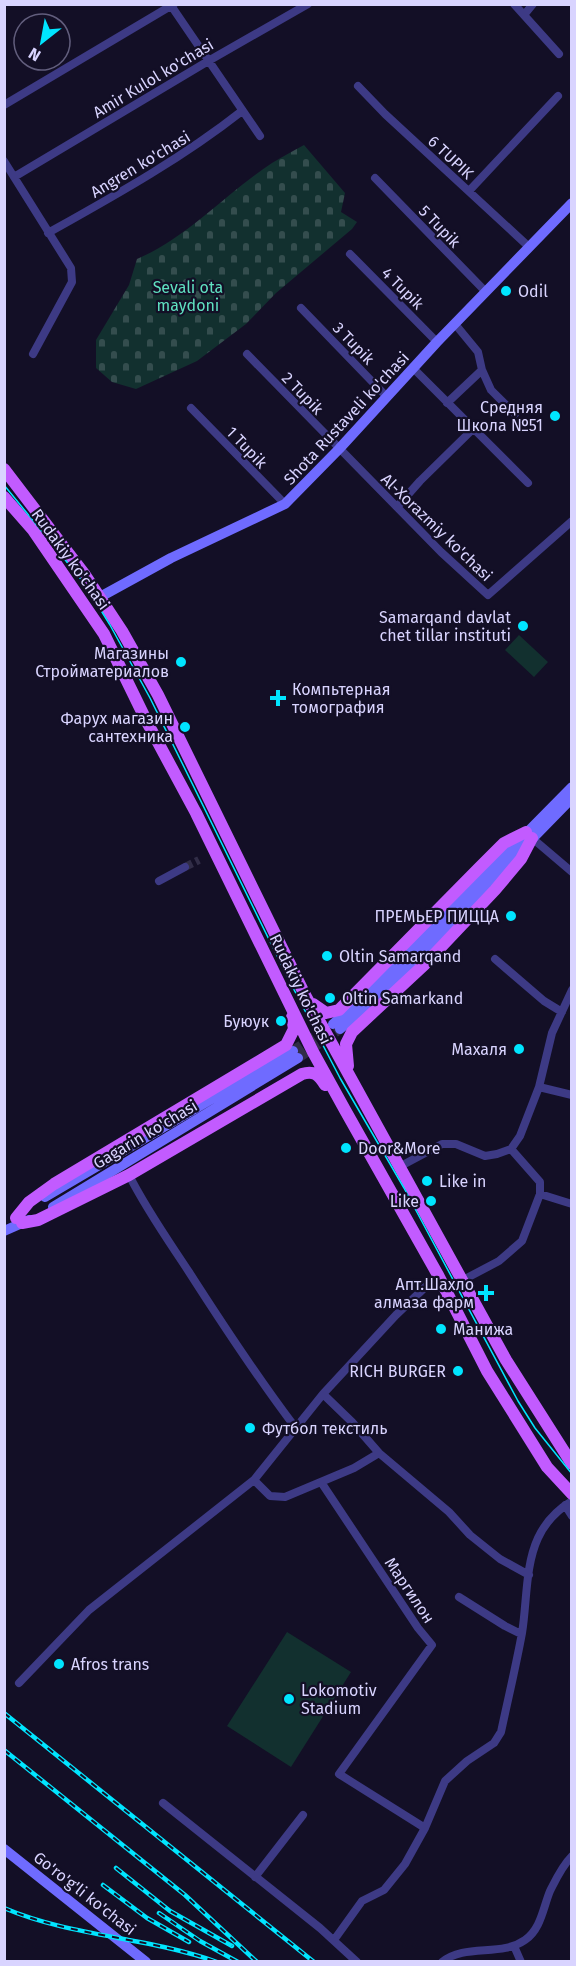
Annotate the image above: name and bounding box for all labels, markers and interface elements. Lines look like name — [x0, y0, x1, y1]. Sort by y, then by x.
north arrow — [12, 12, 72, 72]
street label: Amir Kulol ko'chasi — [89, 35, 217, 122]
text: N — [25, 44, 44, 65]
street label: Angren ko'chasi — [87, 127, 194, 202]
street label: 6 TUPIK — [424, 132, 478, 183]
street label: 5 Tupik — [415, 201, 465, 252]
street label: 4 Tupik — [378, 263, 428, 314]
park label: Sevali ota maydoni — [153, 278, 223, 315]
place label: Оdil — [518, 282, 548, 301]
marker: Оdil — [499, 284, 513, 298]
street label: 3 Tupik — [329, 318, 379, 369]
street label: Shota Rustaveli ko'chasi — [280, 348, 413, 489]
street label: 2 Tupik — [278, 368, 328, 419]
place label: Средняя Школа №51 — [457, 398, 543, 435]
marker: Средняя Школа №51 — [548, 409, 562, 423]
street label: 1 Tupik — [222, 423, 272, 473]
street label: Al-Xorazmiy ko'chasi — [377, 469, 496, 585]
street label: Rudakiy ko'chasi — [28, 505, 114, 614]
place label: Samarqand davlat chet tillar instituti — [379, 608, 511, 645]
marker: Samarqand davlat chet tillar instituti — [516, 619, 530, 633]
place label: Магазины Стройматериалов — [35, 644, 169, 681]
marker: Магазины Стройматериалов — [174, 655, 188, 669]
place label: Компьтерная томография — [292, 680, 390, 717]
marker: Компьтерная томография — [269, 689, 287, 707]
place label: Фарух магазин сантехника — [61, 709, 173, 746]
marker: Фарух магазин сантехника — [178, 720, 192, 734]
place label: ПРЕМЬЕР ПИЦЦА — [374, 907, 500, 926]
marker: ПРЕМЬЕР ПИЦЦА — [504, 909, 518, 923]
street label: Rudakiy ko'chasi — [266, 931, 335, 1047]
place label: Oltin Samarqand — [339, 947, 461, 966]
marker: Oltin Samarqand — [320, 949, 334, 963]
place label: Oltin Samarkand — [342, 989, 463, 1008]
marker: Oltin Samarkand — [323, 991, 337, 1005]
place label: Буюук — [223, 1012, 270, 1031]
marker: Буюук — [274, 1014, 288, 1028]
place label: Махаля — [452, 1040, 507, 1059]
marker: Махаля — [512, 1042, 526, 1056]
street label: Gagarin ko'chasi — [90, 1096, 201, 1173]
place label: Door&More — [358, 1139, 440, 1158]
marker: Door&More — [339, 1141, 353, 1155]
place label: Like in — [439, 1172, 486, 1191]
marker: Like in — [420, 1174, 434, 1188]
place label: Like — [390, 1192, 419, 1211]
marker: Like — [424, 1194, 438, 1208]
place label: Апт.Шахло алмаза фарм — [374, 1275, 474, 1312]
marker: Апт.Шахло алмаза фарм — [479, 1286, 493, 1300]
place label: Манижа — [453, 1320, 513, 1339]
marker: Манижа — [434, 1322, 448, 1336]
place label: RICH BURGER — [349, 1362, 446, 1381]
marker: RICH BURGER — [451, 1364, 465, 1378]
place label: Футбол текстиль — [262, 1419, 388, 1438]
marker: Футбол текстиль — [243, 1421, 257, 1435]
street label: Маргилон — [381, 1554, 438, 1627]
place label: Afros trans — [71, 1655, 149, 1674]
marker: Afros trans — [52, 1657, 66, 1671]
place label: Lokomotiv Stadium — [301, 1681, 377, 1718]
marker: Lokomotiv Stadium — [282, 1692, 296, 1706]
street label: Go'ro'g'li ko'chasi — [30, 1848, 140, 1939]

